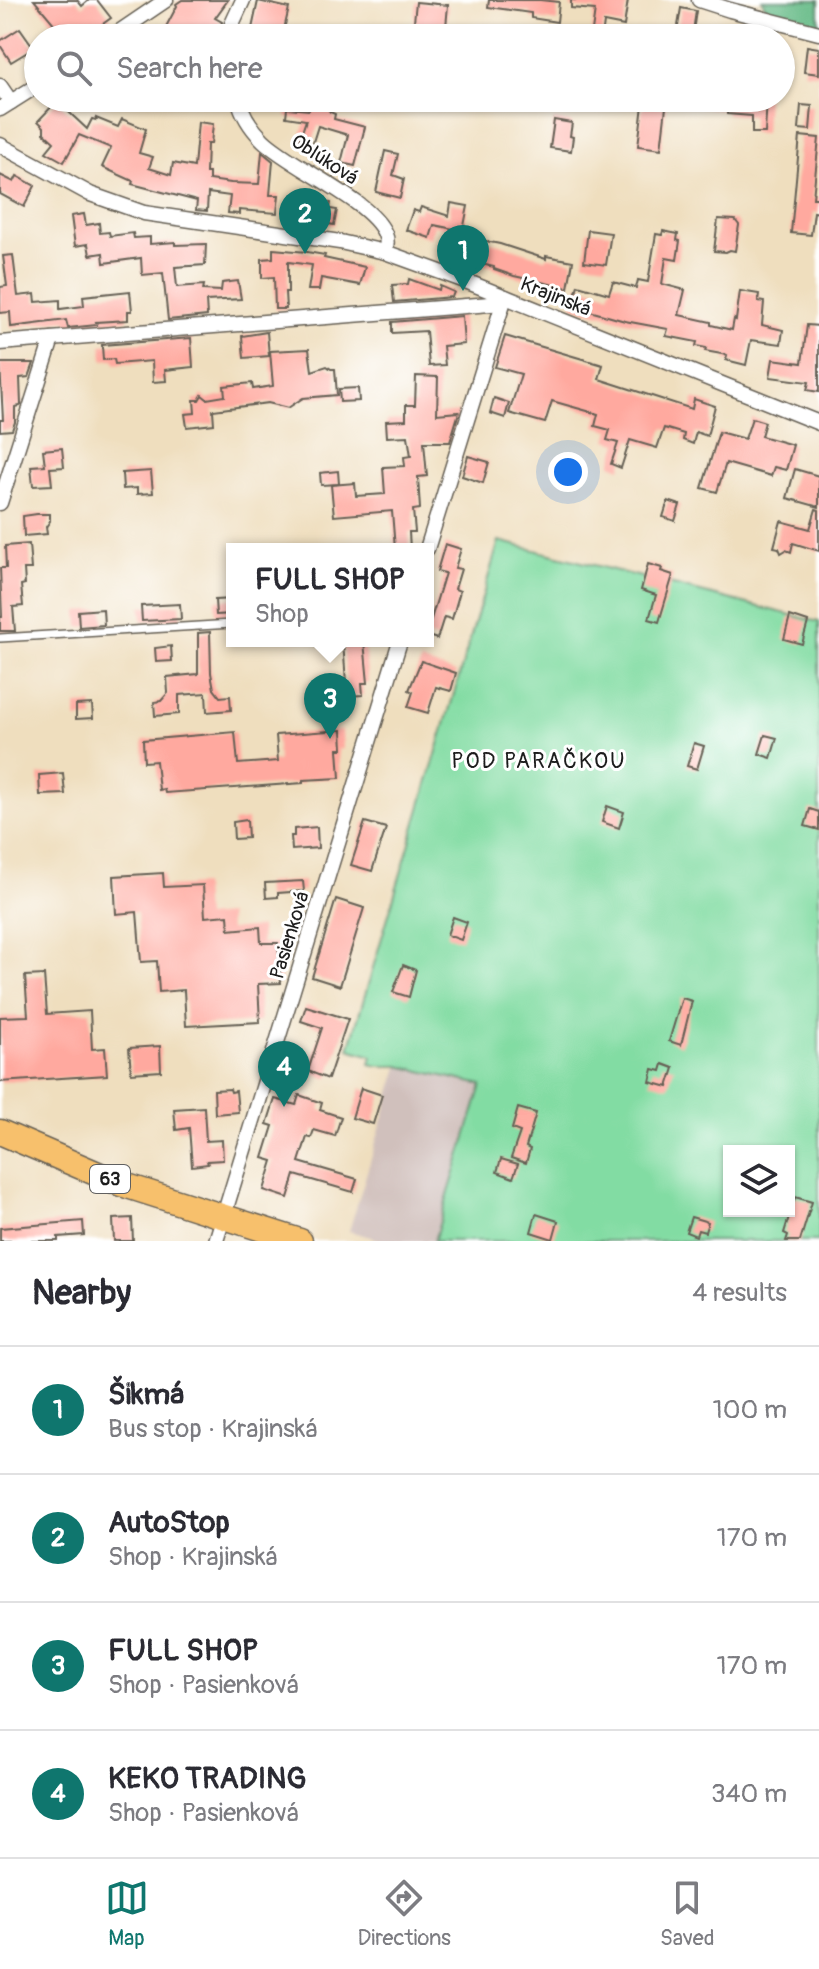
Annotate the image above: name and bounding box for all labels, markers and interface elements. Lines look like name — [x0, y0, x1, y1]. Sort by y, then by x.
search box — [24, 24, 795, 112]
icon: search — [52, 46, 96, 90]
text: Search here — [116, 50, 263, 87]
street label: Oblúková — [286, 128, 363, 190]
pin: 2 — [279, 188, 331, 254]
pin: 1 — [437, 225, 489, 291]
street label: Krajinská — [517, 271, 595, 322]
your location — [548, 452, 588, 492]
popup — [226, 543, 434, 647]
text: FULL SHOP — [255, 561, 405, 598]
text: Shop — [255, 598, 309, 630]
pin: 3 — [304, 673, 356, 739]
district label: POD PARAČKOU — [451, 747, 627, 775]
street label: Pasienková — [264, 888, 315, 982]
pin: 4 — [258, 1041, 310, 1107]
map controls — [723, 1145, 795, 1217]
button: layers — [723, 1145, 795, 1217]
road number: 63 — [90, 1165, 130, 1193]
text: Nearby — [32, 1272, 131, 1315]
text: 4 results — [692, 1277, 787, 1309]
text: Šikmá — [108, 1376, 184, 1413]
text: 1 — [53, 1394, 63, 1426]
text: 100 m — [713, 1394, 787, 1426]
text: Bus stop · Krajinská — [108, 1413, 318, 1445]
text: AutoStop — [108, 1504, 230, 1541]
text: 2 — [51, 1522, 65, 1554]
text: 170 m — [717, 1522, 787, 1554]
text: Shop · Krajinská — [108, 1541, 278, 1573]
text: FULL SHOP — [108, 1632, 258, 1669]
text: 3 — [51, 1650, 65, 1682]
text: 170 m — [717, 1650, 787, 1682]
text: Shop · Pasienková — [108, 1669, 299, 1701]
text: KEKO TRADING — [108, 1760, 306, 1797]
text: 4 — [50, 1778, 66, 1810]
text: 340 m — [711, 1778, 787, 1810]
text: Shop · Pasienková — [108, 1797, 299, 1829]
tab: Map — [105, 1876, 149, 1952]
tab: Directions — [358, 1876, 451, 1952]
tab: Saved — [660, 1876, 714, 1952]

